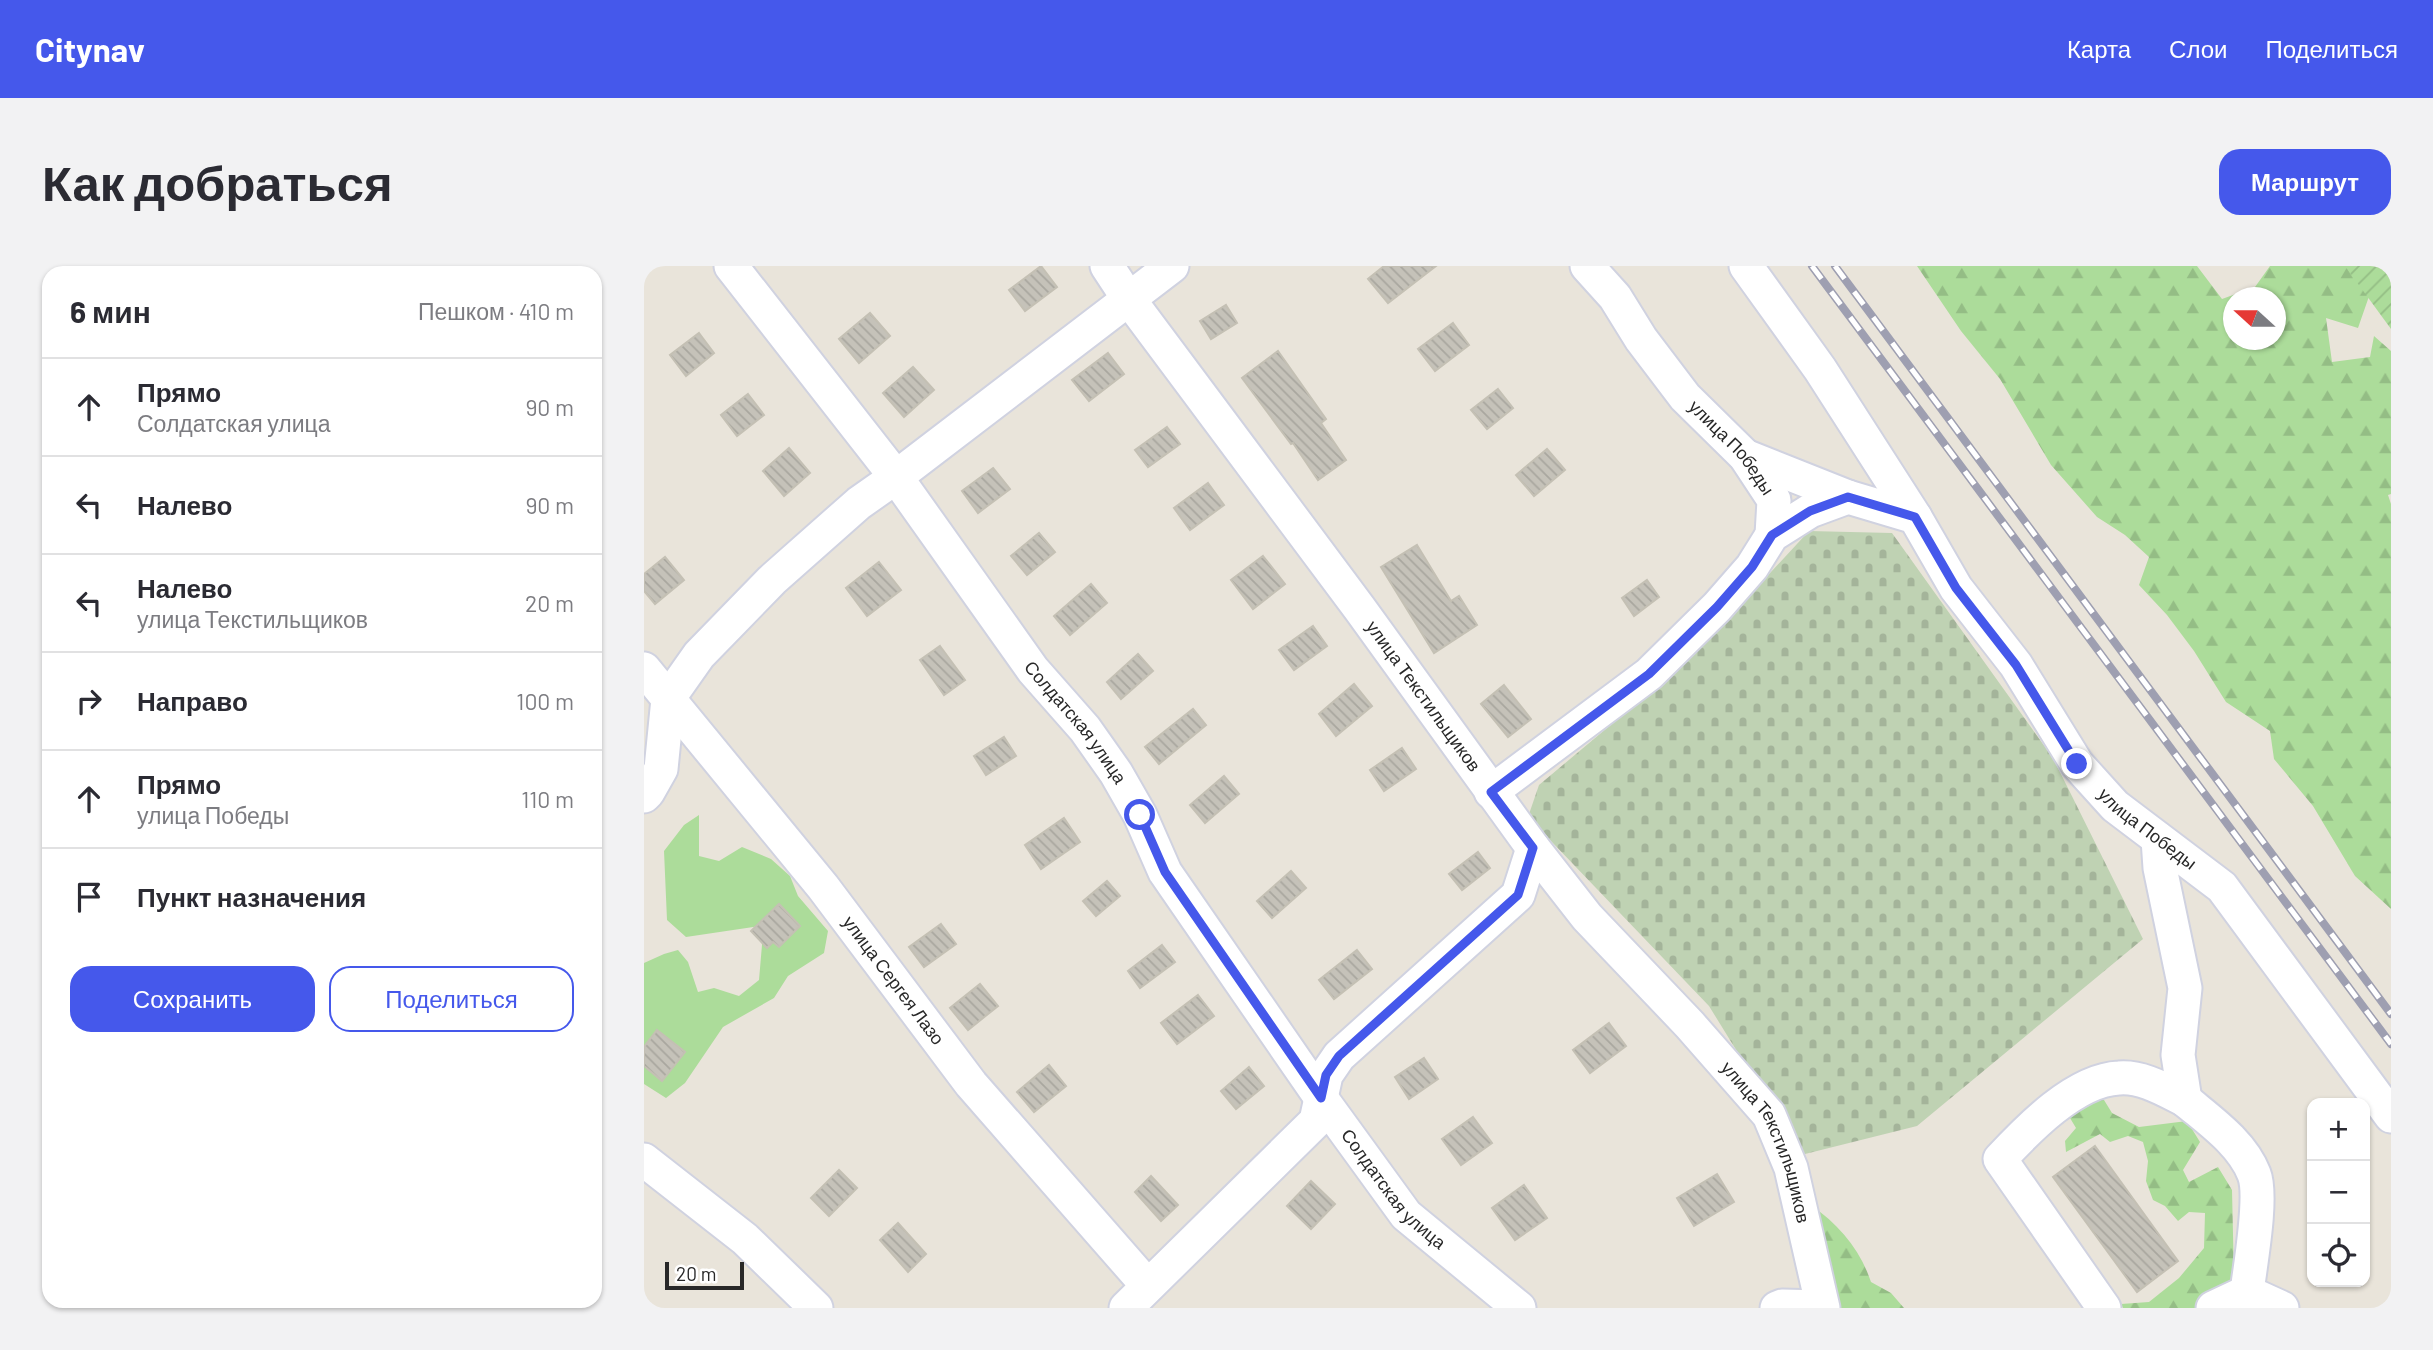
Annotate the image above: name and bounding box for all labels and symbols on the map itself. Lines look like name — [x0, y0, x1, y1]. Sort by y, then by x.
north arrow — [2223, 287, 2286, 350]
street label: улица Победы — [1685, 395, 1780, 499]
street label: улица Текстильщиков — [1362, 616, 1486, 775]
street label: Солдатская улица — [1020, 656, 1132, 788]
route end — [2061, 748, 2092, 779]
street label: улица Победы — [2094, 783, 2201, 874]
route start — [1124, 799, 1155, 830]
street label: улица Сергея Лазо — [839, 911, 949, 1049]
street label: улица Текстильщиков — [1717, 1056, 1815, 1225]
street label: Солдатская улица — [1337, 1124, 1451, 1254]
scale bar — [665, 1259, 744, 1291]

